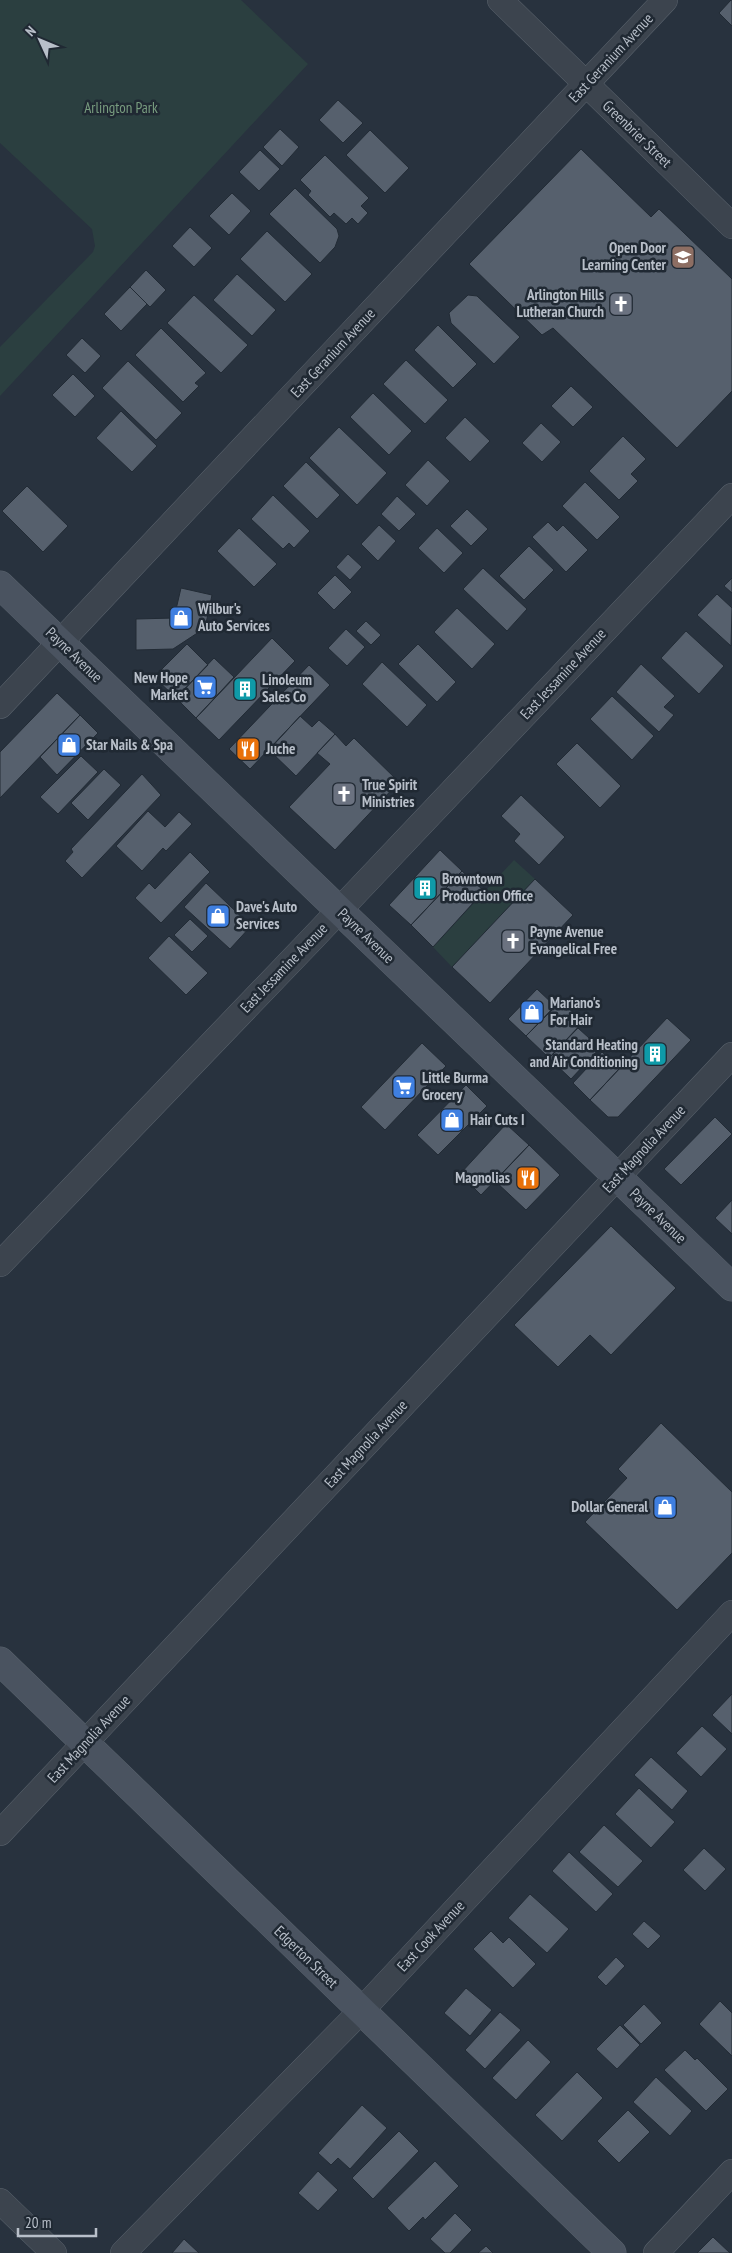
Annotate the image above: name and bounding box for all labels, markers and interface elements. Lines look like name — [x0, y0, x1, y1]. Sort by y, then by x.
street label: East Geranium Avenue — [564, 9, 657, 106]
north arrow — [15, 15, 65, 65]
text: N — [22, 22, 40, 40]
street label: Greenbrier Street — [599, 96, 676, 171]
park label: Arlington Park — [84, 98, 158, 117]
place label: Open Door Learning Center — [582, 238, 667, 274]
school or university icon: Open Door Learning Center — [670, 244, 696, 270]
place label: Arlington Hills Lutheran Church — [517, 285, 604, 321]
church icon: Arlington Hills Lutheran Church — [608, 291, 634, 317]
street label: East Geranium Avenue — [286, 304, 379, 401]
place label: Wilbur's Auto Services — [197, 599, 270, 635]
shop icon: Wilbur's Auto Services — [168, 605, 194, 631]
street label: Payne Avenue — [42, 623, 107, 686]
street label: East Jessamine Avenue — [516, 624, 610, 723]
place label: New Hope Market — [134, 668, 189, 704]
place label: Linoleum Sales Co — [262, 670, 312, 706]
supermarket icon: New Hope Market — [192, 674, 218, 700]
building icon: Linoleum Sales Co — [232, 676, 258, 702]
shop icon: Star Nails & Spa — [56, 732, 82, 758]
place label: Star Nails & Spa — [86, 735, 173, 754]
restaurant icon: Juche — [235, 736, 261, 762]
place label: Juche — [265, 739, 295, 758]
place label: True Spirit Ministries — [362, 775, 418, 811]
church icon: True Spirit Ministries — [331, 781, 357, 807]
place label: Browntown Production Office — [442, 869, 533, 905]
building icon: Browntown Production Office — [412, 875, 438, 901]
place label: Dave's Auto Services — [236, 897, 298, 933]
shop icon: Dave's Auto Services — [205, 903, 231, 929]
street label: Payne Avenue — [334, 904, 399, 967]
street label: East Jessamine Avenue — [236, 919, 331, 1016]
place label: Payne Avenue Evangelical Free — [530, 922, 617, 958]
church icon: Payne Avenue Evangelical Free — [500, 928, 526, 954]
place label: Mariano's For Hair — [550, 993, 600, 1029]
shop icon: Mariano's For Hair — [519, 999, 545, 1025]
place label: Standard Heating and Air Conditioning — [530, 1035, 638, 1071]
building icon: Standard Heating and Air Conditioning — [642, 1041, 668, 1067]
place label: Little Burma Grocery — [422, 1068, 488, 1104]
supermarket icon: Little Burma Grocery — [391, 1074, 417, 1100]
street label: East Magnolia Avenue — [598, 1101, 689, 1197]
shop icon: Hair Cuts I — [439, 1107, 465, 1133]
place label: Hair Cuts I — [470, 1110, 525, 1129]
restaurant icon: Magnolias — [515, 1165, 541, 1191]
place label: Magnolias — [455, 1168, 510, 1187]
street label: Payne Avenue — [626, 1184, 691, 1247]
street label: East Magnolia Avenue — [320, 1396, 411, 1492]
shop icon: Dollar General — [652, 1494, 678, 1520]
place label: Dollar General — [571, 1497, 648, 1516]
street label: East Magnolia Avenue — [43, 1691, 134, 1787]
street label: East Cook Avenue — [393, 1896, 468, 1975]
street label: Edgerton Street — [270, 1922, 342, 1992]
scale bar — [18, 2206, 95, 2238]
text: 20 m — [25, 2213, 51, 2232]

